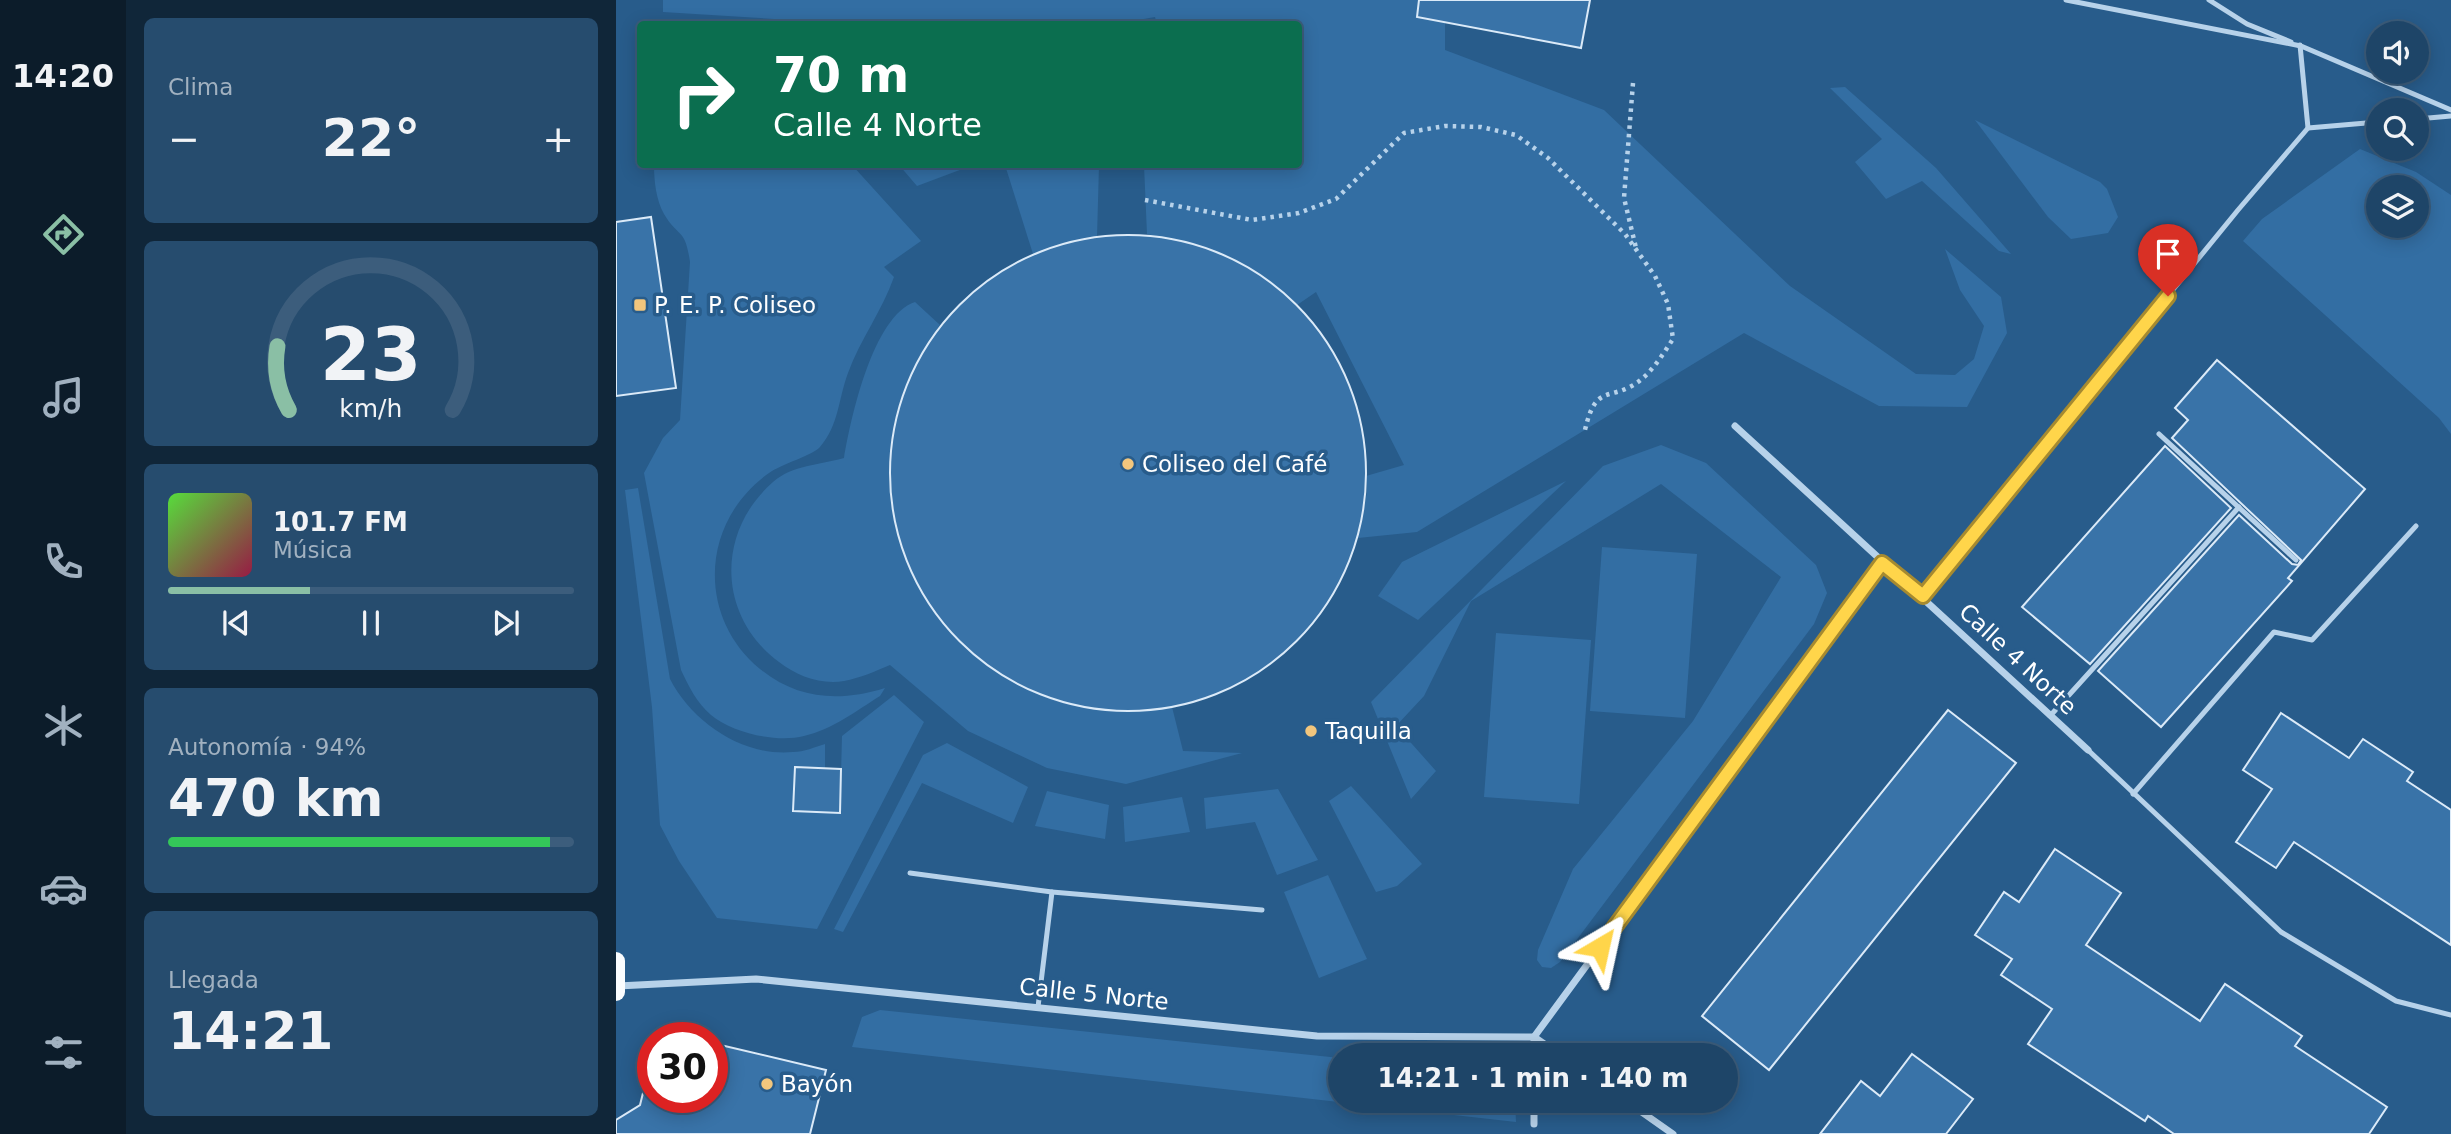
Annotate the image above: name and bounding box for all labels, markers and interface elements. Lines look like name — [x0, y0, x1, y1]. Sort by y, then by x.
map controls — [2366, 21, 2429, 238]
button: sound — [2366, 21, 2429, 84]
text: 70 m — [773, 47, 909, 104]
icon: right — [658, 49, 749, 140]
text: 14:20 — [12, 57, 114, 95]
text: Clima — [168, 74, 233, 100]
button: search — [2366, 98, 2429, 161]
text: Calle 4 Norte — [773, 106, 982, 144]
text: 22° — [322, 108, 420, 168]
text: − — [168, 117, 200, 161]
text: + — [542, 117, 574, 161]
button: layers — [2366, 175, 2429, 238]
icon: directions — [39, 210, 88, 259]
pin — [2138, 224, 2198, 296]
icon: arrive — [2149, 235, 2187, 273]
place label: P. E. P. Coliseo — [654, 292, 816, 318]
marker: P. E. P. Coliseo — [632, 297, 648, 313]
text: 23 — [320, 312, 422, 397]
icon: music — [39, 373, 88, 422]
text: km/h — [339, 394, 403, 423]
place label: Coliseo del Café — [1142, 451, 1327, 477]
marker: Coliseo del Café — [1120, 456, 1136, 472]
text: 101.7 FM — [273, 507, 408, 537]
icon: phone — [39, 537, 88, 586]
text: Música — [273, 537, 353, 563]
street label: Calle 4 Norte — [1954, 598, 2082, 720]
icon: previous — [217, 604, 255, 642]
icon: pause — [352, 604, 390, 642]
icon: next — [487, 604, 525, 642]
icon: climate — [39, 701, 88, 750]
place label: Taquilla — [1324, 718, 1412, 744]
marker: Taquilla — [1303, 723, 1319, 739]
text: Autonomía · 94% — [168, 734, 366, 760]
text: 470 km — [168, 768, 383, 828]
icon: car — [39, 864, 88, 913]
position arrow — [1563, 910, 1637, 984]
text: Llegada — [168, 967, 259, 993]
street label: Calle 5 Norte — [1018, 973, 1170, 1015]
text: 14:21 — [168, 1001, 334, 1061]
speed limit sign: 30 — [637, 1022, 728, 1113]
icon: filters — [39, 1028, 88, 1077]
text: 14:21 · 1 min · 140 m — [1378, 1063, 1688, 1093]
place label: Bayón — [781, 1071, 853, 1097]
marker: Bayón — [759, 1076, 775, 1092]

